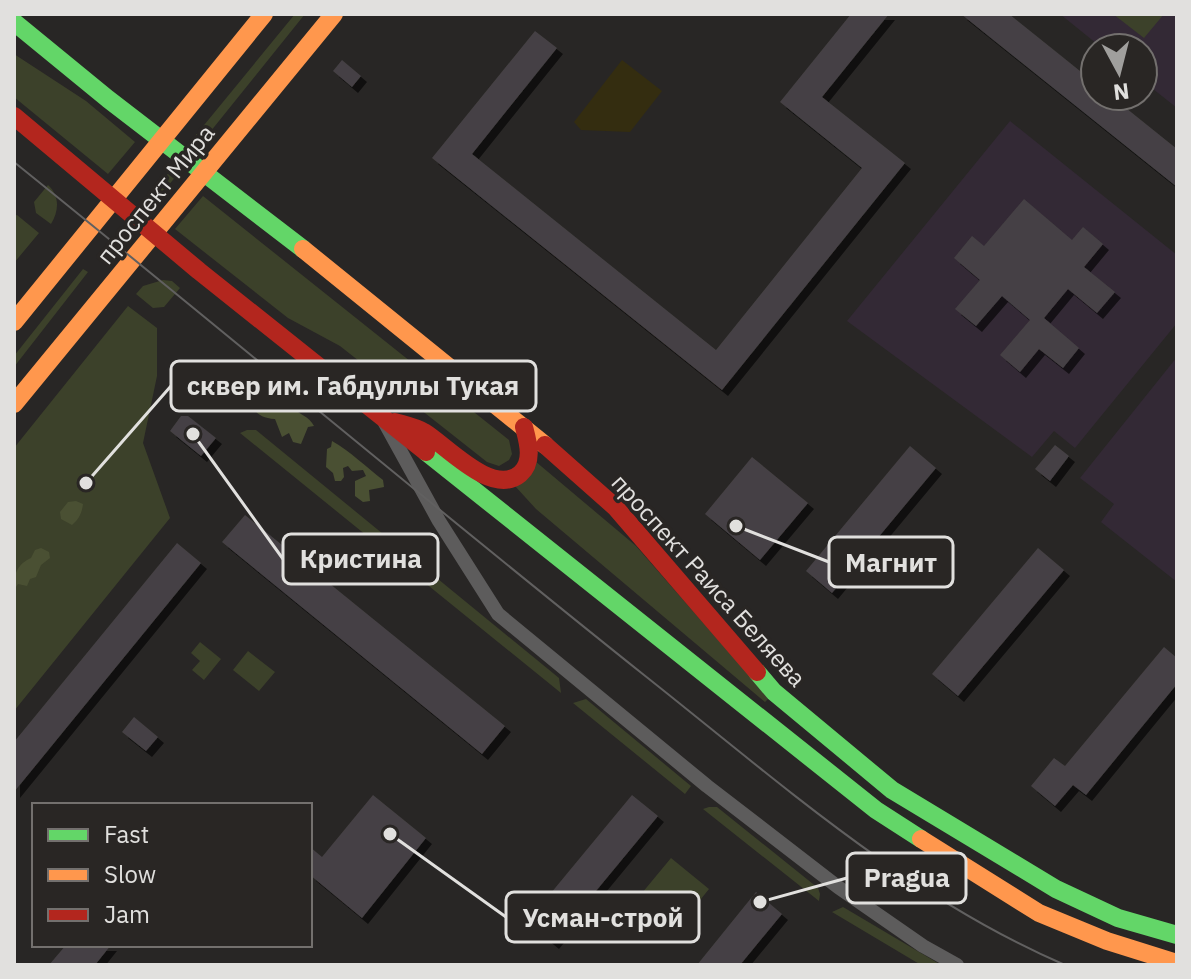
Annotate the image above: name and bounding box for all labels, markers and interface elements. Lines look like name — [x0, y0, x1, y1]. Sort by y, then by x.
north arrow — [1079, 32, 1159, 112]
text: N — [1112, 77, 1131, 108]
street label: проспект Мира — [89, 117, 221, 270]
callout: сквер им. Габдуллы Тукая — [171, 361, 536, 411]
text: сквер им. Габдуллы Тукая — [187, 368, 519, 402]
street label: проспект Раиса Беляева — [605, 467, 813, 693]
callout: Кристина — [283, 534, 438, 584]
callout: Магнит — [829, 537, 953, 587]
text: Кристина — [300, 541, 422, 575]
text: Магнит — [845, 545, 937, 579]
legend — [32, 803, 312, 947]
text: Fast — [104, 818, 149, 850]
callout: Pragua — [847, 853, 966, 903]
text: Slow — [104, 858, 156, 890]
text: Pragua — [864, 860, 950, 894]
callout: Усман-строй — [506, 892, 699, 942]
text: Jam — [104, 898, 150, 930]
text: Усман-строй — [523, 900, 683, 934]

